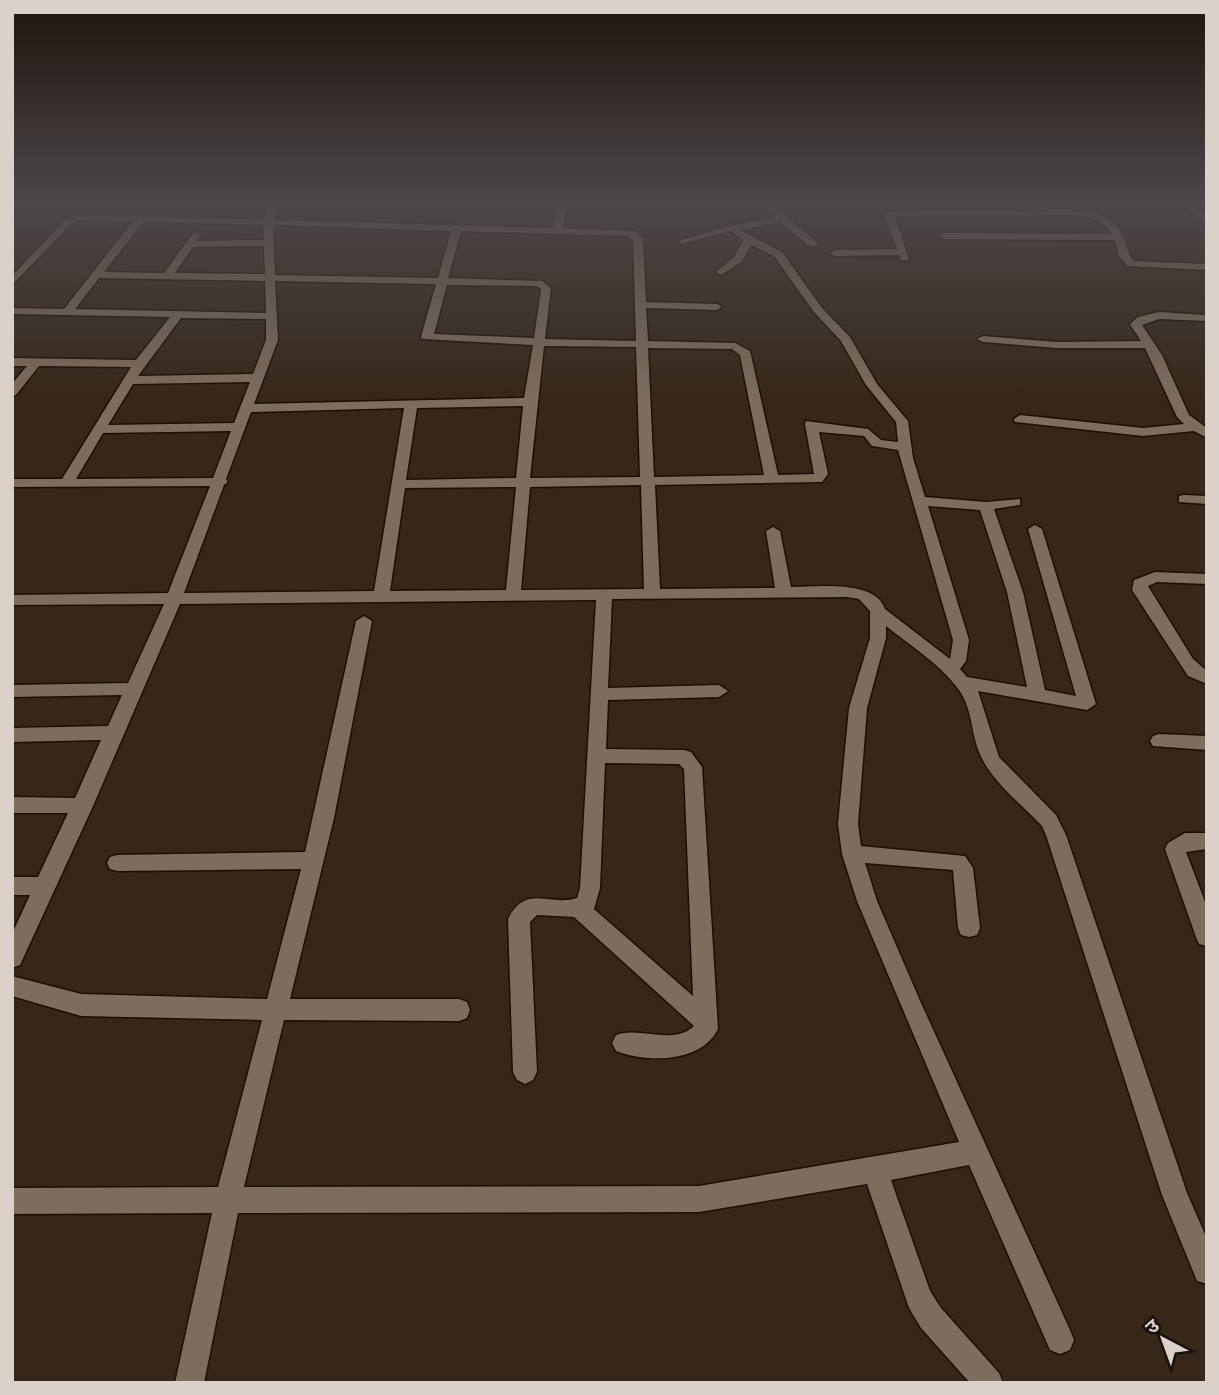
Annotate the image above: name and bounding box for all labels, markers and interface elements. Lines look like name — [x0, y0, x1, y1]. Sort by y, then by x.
north arrow — [1128, 1304, 1198, 1374]
text: उ — [1141, 1314, 1164, 1338]

